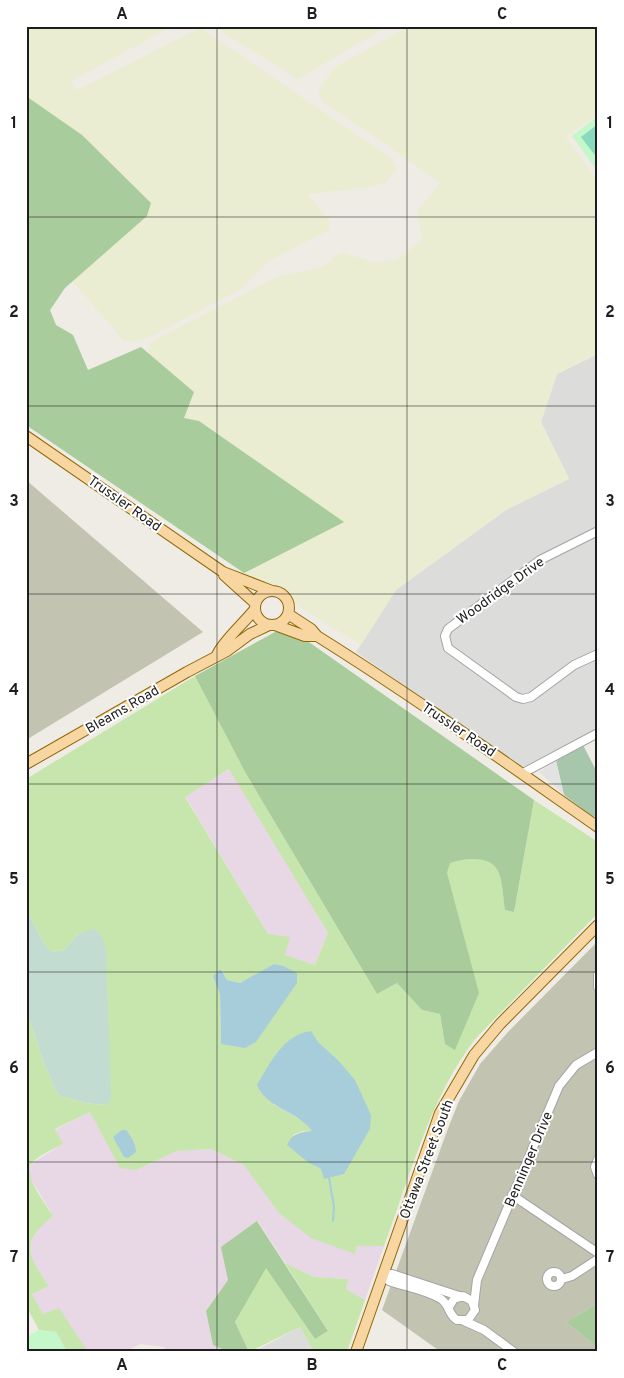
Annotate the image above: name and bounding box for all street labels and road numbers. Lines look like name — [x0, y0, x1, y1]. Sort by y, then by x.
street label: Trussler Road — [84, 473, 164, 536]
street label: Woodridge Drive — [454, 554, 548, 629]
street label: Bleams Road — [83, 682, 163, 738]
street label: Trussler Road — [418, 699, 498, 761]
street label: Ottawa Street South — [397, 1097, 458, 1222]
street label: Benninger Drive — [502, 1109, 557, 1210]

